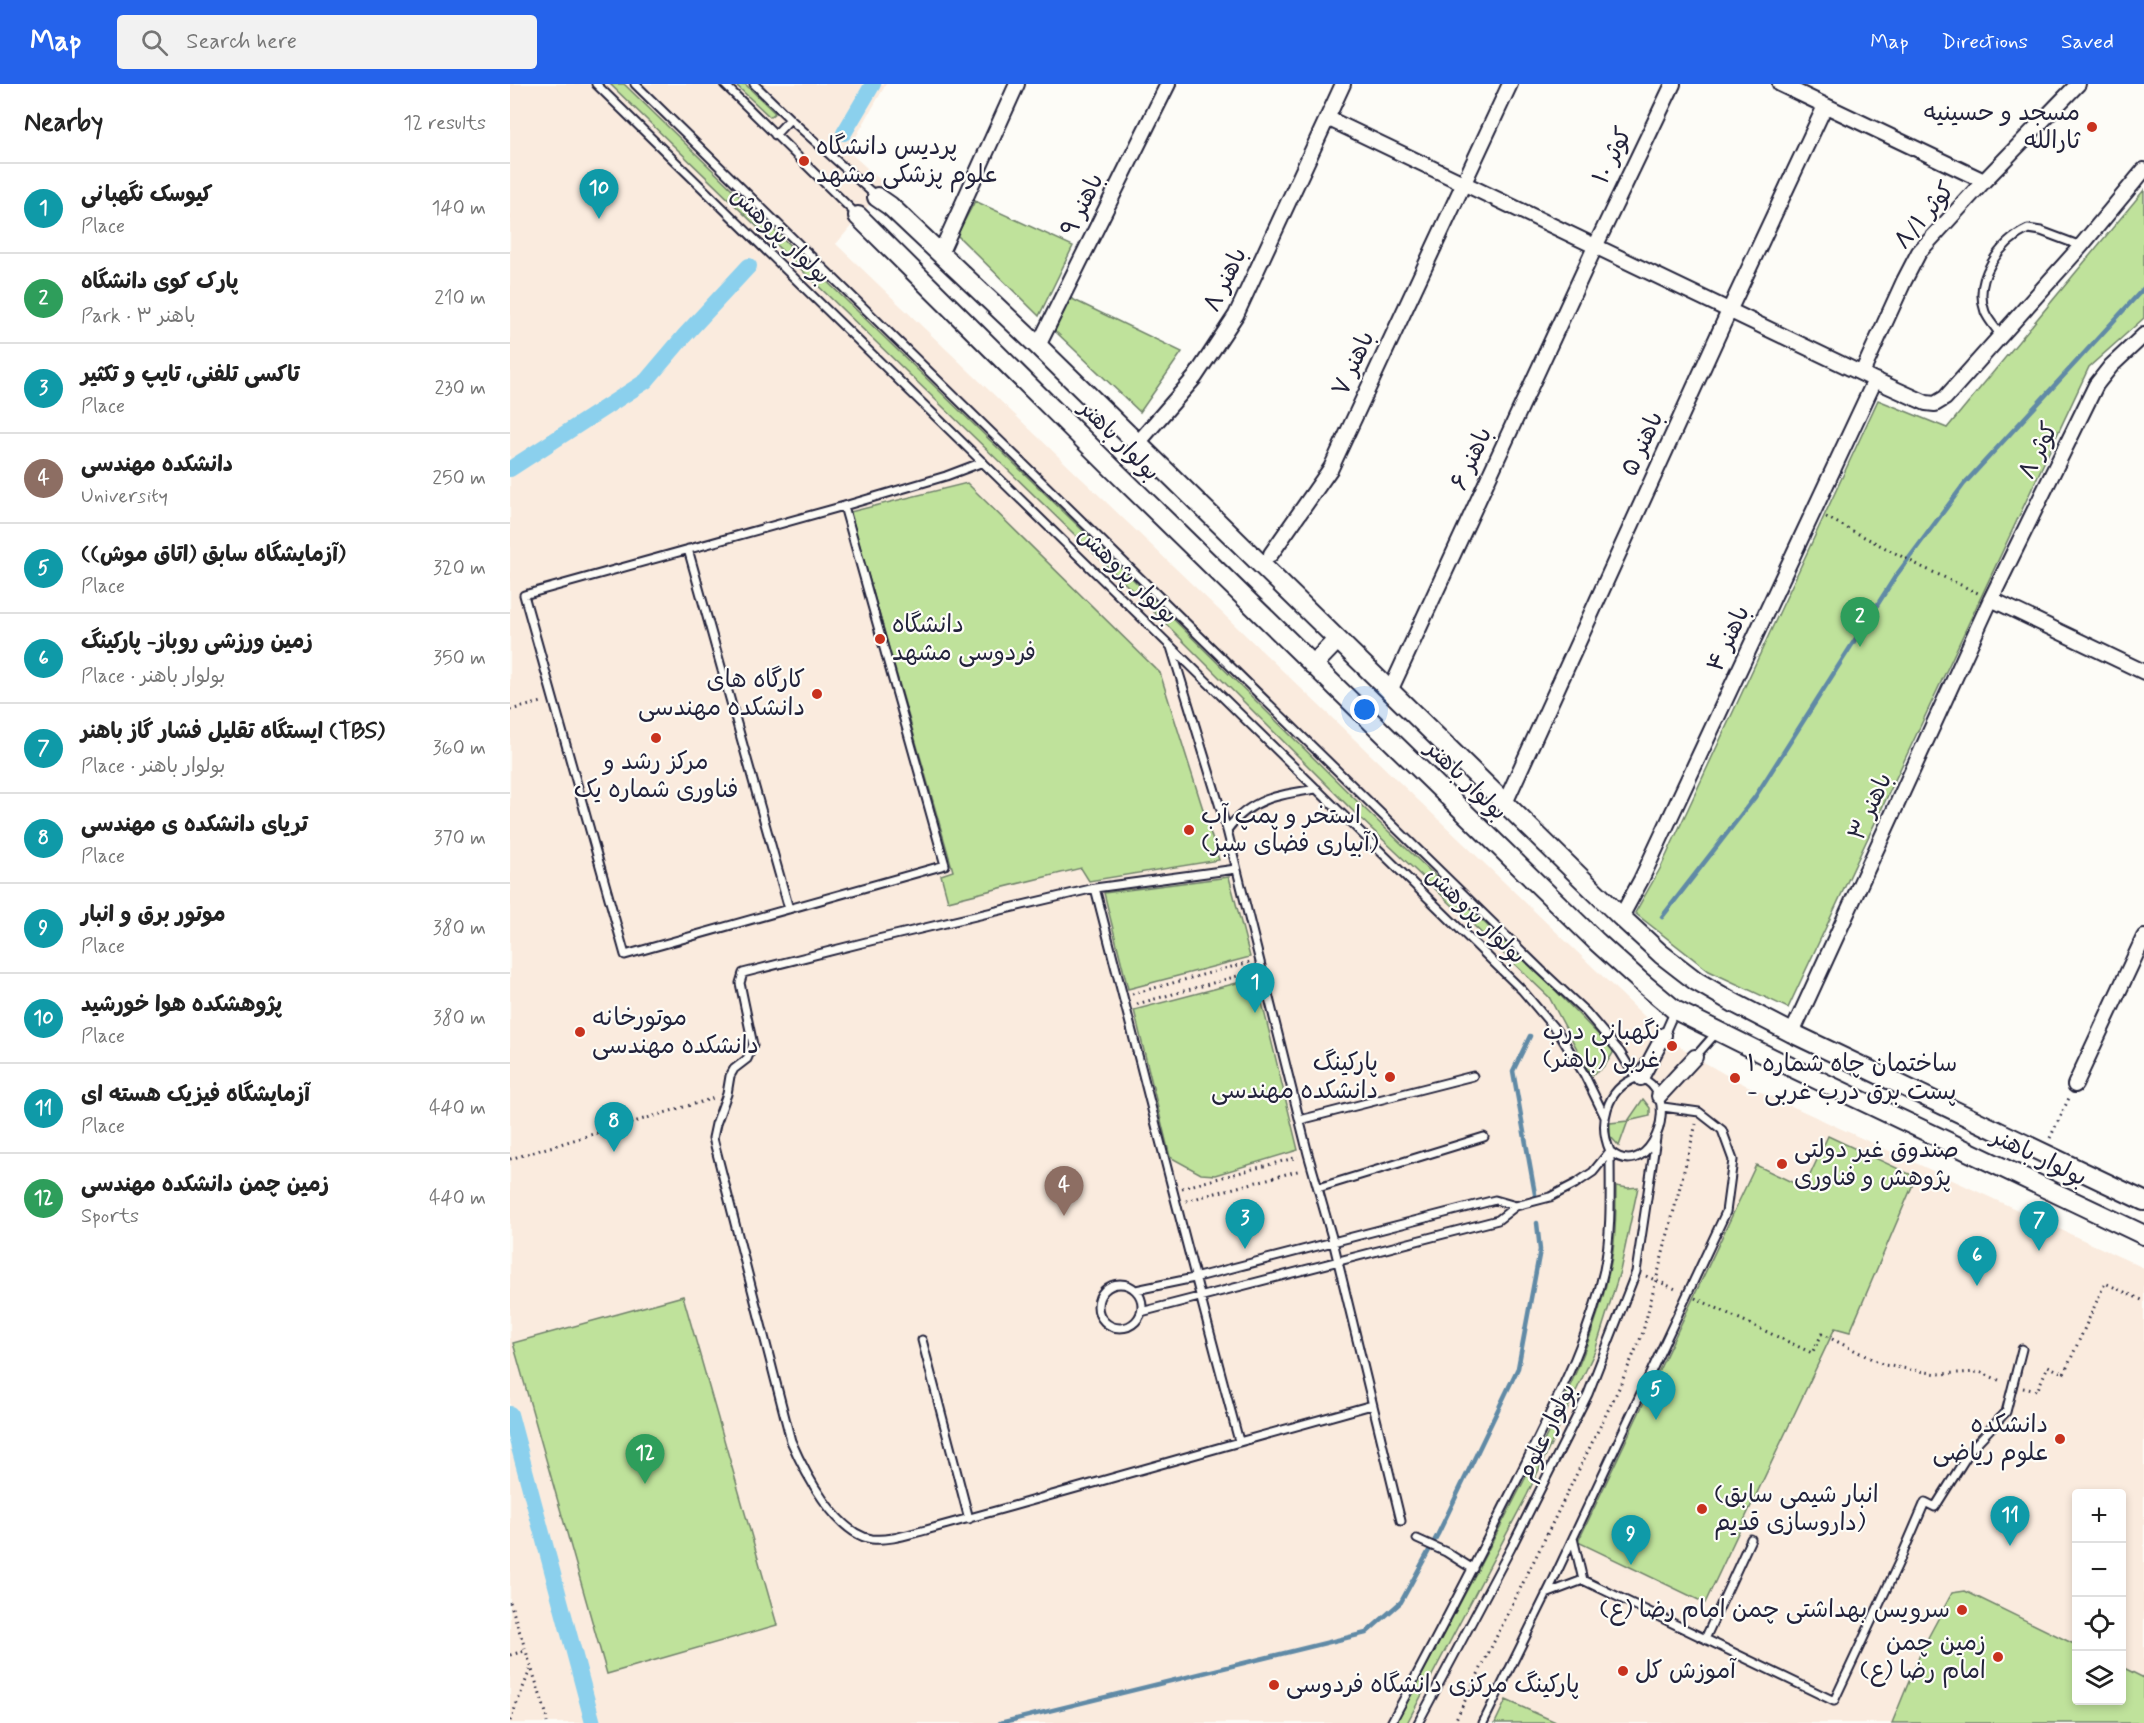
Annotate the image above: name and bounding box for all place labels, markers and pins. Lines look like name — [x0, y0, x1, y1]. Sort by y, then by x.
place label: مسجد و حسینیه ثارالله — [1924, 98, 2081, 157]
marker: مسجد و حسینیه ثارالله — [2085, 120, 2099, 134]
place label: پردیس دانشگاه علوم پزشکی مشهد — [816, 132, 997, 193]
marker: پردیس دانشگاه علوم پزشکی مشهد — [797, 154, 811, 168]
pin: 10 — [580, 170, 619, 219]
pin: 2 — [1840, 598, 1880, 647]
place label: دانشگاه فردوسی مشهد — [892, 610, 1036, 669]
marker: دانشگاه فردوسی مشهد — [873, 632, 887, 646]
place label: کارگاه های دانشکده مهندسی — [638, 665, 805, 724]
marker: کارگاه های دانشکده مهندسی — [810, 687, 824, 701]
marker: مرکز رشد و فناوری شماره یک — [649, 731, 663, 745]
place label: مرکز رشد و فناوری شماره یک — [574, 747, 738, 806]
place label: استخر و پمپ آب (آبیاری فضای سبز) — [1201, 801, 1379, 860]
marker: استخر و پمپ آب (آبیاری فضای سبز) — [1182, 823, 1196, 837]
pin: 1 — [1236, 964, 1274, 1013]
place label: موتورخانه دانشکده مهندسی — [592, 1003, 759, 1062]
place label: نگهبانی درب غربی (باهنر) — [1542, 1017, 1660, 1076]
marker: موتورخانه دانشکده مهندسی — [573, 1025, 587, 1039]
marker: نگهبانی درب غربی (باهنر) — [1665, 1039, 1679, 1053]
place label: پارکینگ دانشکده مهندسی — [1211, 1048, 1378, 1107]
place label: ساختمان چاه شماره ۱ - پست برق درب غربی — [1747, 1049, 1957, 1108]
marker: پارکینگ دانشکده مهندسی — [1383, 1070, 1397, 1084]
marker: ساختمان چاه شماره ۱ - پست برق درب غربی — [1728, 1071, 1742, 1085]
pin: 8 — [594, 1102, 634, 1152]
place label: صندوق غیر دولتی پژوهش و فناوری — [1794, 1135, 1959, 1194]
marker: صندوق غیر دولتی پژوهش و فناوری — [1775, 1157, 1789, 1171]
pin: 4 — [1044, 1166, 1084, 1216]
pin: 3 — [1226, 1200, 1264, 1249]
pin: 7 — [2020, 1202, 2059, 1251]
pin: 6 — [1958, 1236, 1996, 1286]
pin: 5 — [1636, 1370, 1676, 1420]
place label: دانشکده علوم ریاضی — [1933, 1410, 2048, 1471]
marker: دانشکده علوم ریاضی — [2053, 1432, 2067, 1446]
pin: 12 — [626, 1434, 664, 1484]
place label: (انبار شیمی سابق داروسازی قدیم) — [1714, 1480, 1879, 1540]
pin: 11 — [1990, 1496, 2030, 1546]
marker: (انبار شیمی سابق داروسازی قدیم) — [1695, 1502, 1709, 1516]
pin: 9 — [1612, 1516, 1650, 1565]
place label: سرویس بهداشتی چمن امام رضا (ع) — [1599, 1595, 1950, 1627]
marker: سرویس بهداشتی چمن امام رضا (ع) — [1955, 1603, 1969, 1617]
place label: زمین چمن امام رضا (ع) — [1860, 1628, 1986, 1688]
marker: زمین چمن امام رضا (ع) — [1991, 1650, 2005, 1664]
place label: آموزش کل — [1635, 1656, 1737, 1687]
marker: آموزش کل — [1616, 1664, 1630, 1678]
place label: پارکینگ مرکزی دانشگاه فردوسی — [1286, 1670, 1579, 1701]
marker: پارکینگ مرکزی دانشگاه فردوسی — [1267, 1678, 1281, 1692]

